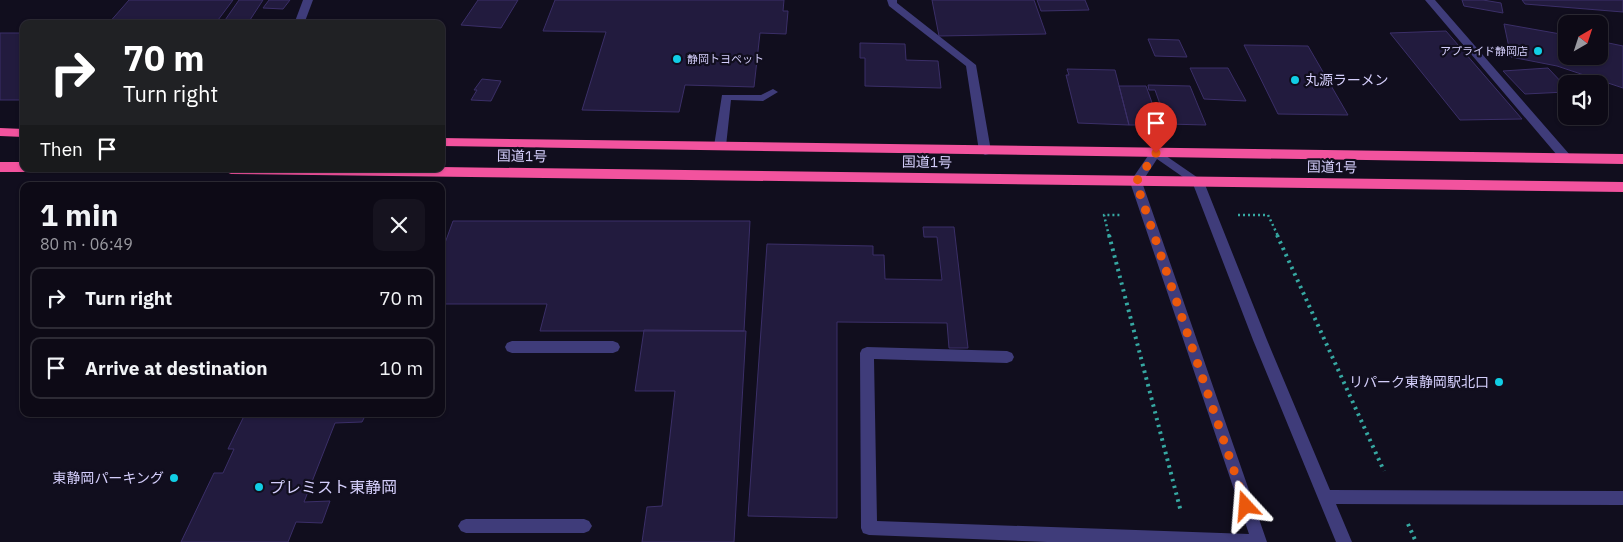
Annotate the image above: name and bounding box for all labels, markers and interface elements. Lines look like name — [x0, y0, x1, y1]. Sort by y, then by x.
north arrow — [1558, 15, 1608, 65]
map controls — [1558, 15, 1608, 125]
text: 70 m — [123, 35, 205, 81]
icon: right — [40, 40, 105, 105]
place label: アプライド静岡店 — [1440, 44, 1528, 58]
marker: アプライド静岡店 — [1532, 45, 1544, 57]
place label: 静岡トヨペット — [687, 52, 764, 66]
marker: 静岡トヨペット — [671, 53, 683, 65]
place label: 丸源ラーメン — [1305, 71, 1388, 89]
marker: 丸源ラーメン — [1289, 74, 1301, 86]
button: sound — [1558, 75, 1608, 125]
text: Turn right — [123, 79, 218, 108]
pin — [1135, 102, 1177, 153]
icon: arrive — [1142, 109, 1170, 137]
icon: arrive — [93, 135, 121, 163]
text: Then — [40, 137, 83, 161]
street label: 国道1号 — [497, 147, 547, 165]
street label: 国道1号 — [902, 153, 952, 171]
street label: 国道1号 — [1307, 158, 1357, 176]
text: 1 min — [40, 195, 118, 234]
button: close — [373, 199, 425, 251]
text: 80 m · 06:49 — [40, 234, 133, 254]
icon: right — [42, 284, 70, 312]
text: Turn right — [85, 286, 172, 310]
text: 70 m — [379, 286, 423, 310]
icon: arrive — [42, 354, 70, 382]
text: Arrive at destination — [85, 356, 268, 380]
text: 10 m — [379, 356, 423, 380]
place label: リパーク東静岡駅北口 — [1349, 373, 1489, 391]
marker: リパーク東静岡駅北口 — [1493, 376, 1505, 388]
place label: 東静岡パーキング — [52, 469, 164, 487]
marker: 東静岡パーキング — [168, 472, 180, 484]
place label: プレミスト東静岡 — [269, 477, 397, 497]
position arrow — [1219, 479, 1271, 531]
marker: プレミスト東静岡 — [253, 481, 265, 493]

